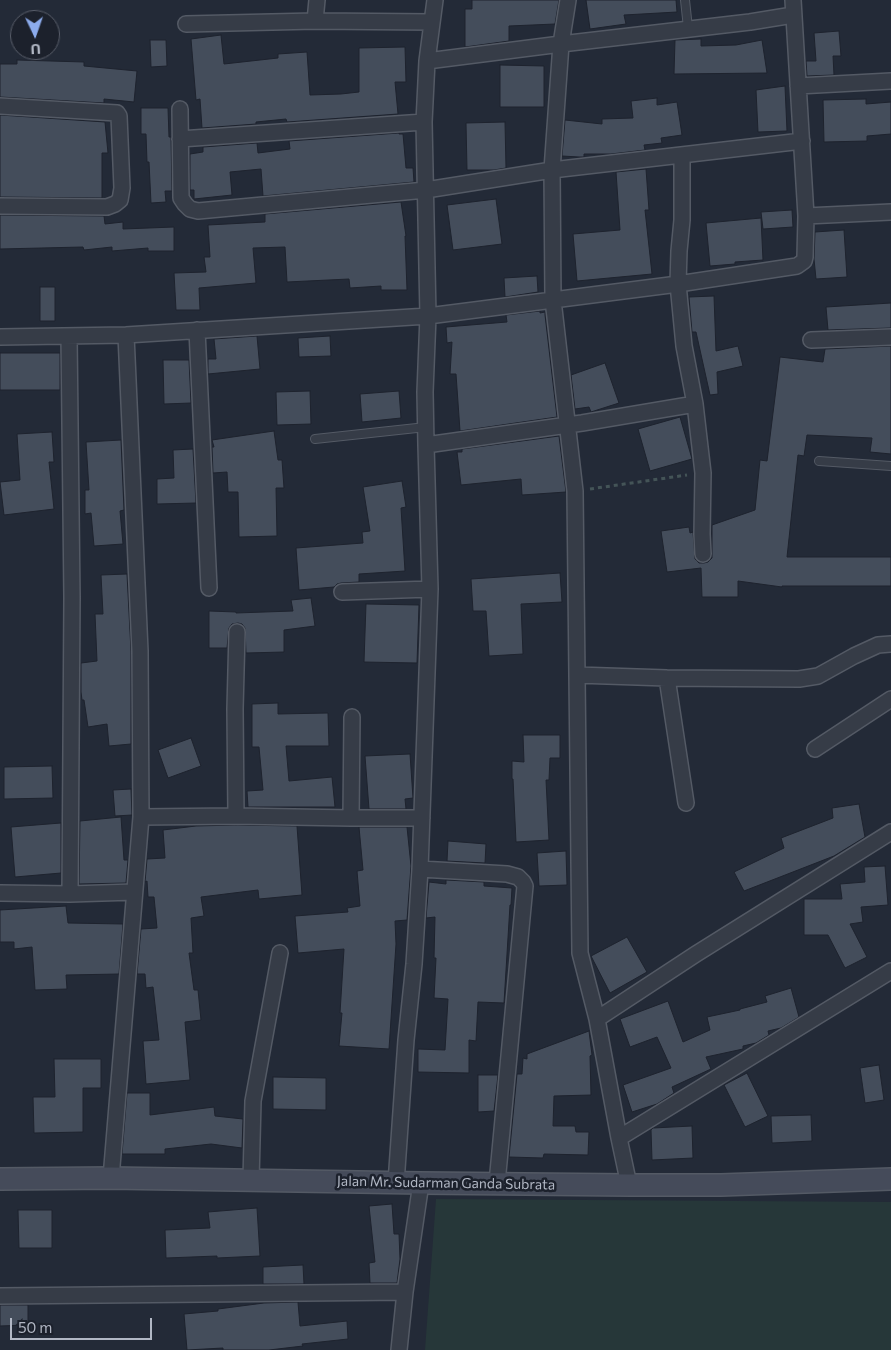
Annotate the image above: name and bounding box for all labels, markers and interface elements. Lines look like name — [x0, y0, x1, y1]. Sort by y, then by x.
north arrow — [10, 10, 60, 60]
text: U — [30, 41, 41, 58]
street label: Jalan Mr. Sudarman Ganda Subrata — [337, 1173, 555, 1193]
scale bar — [12, 1308, 155, 1340]
text: 50 m — [18, 1318, 52, 1336]

